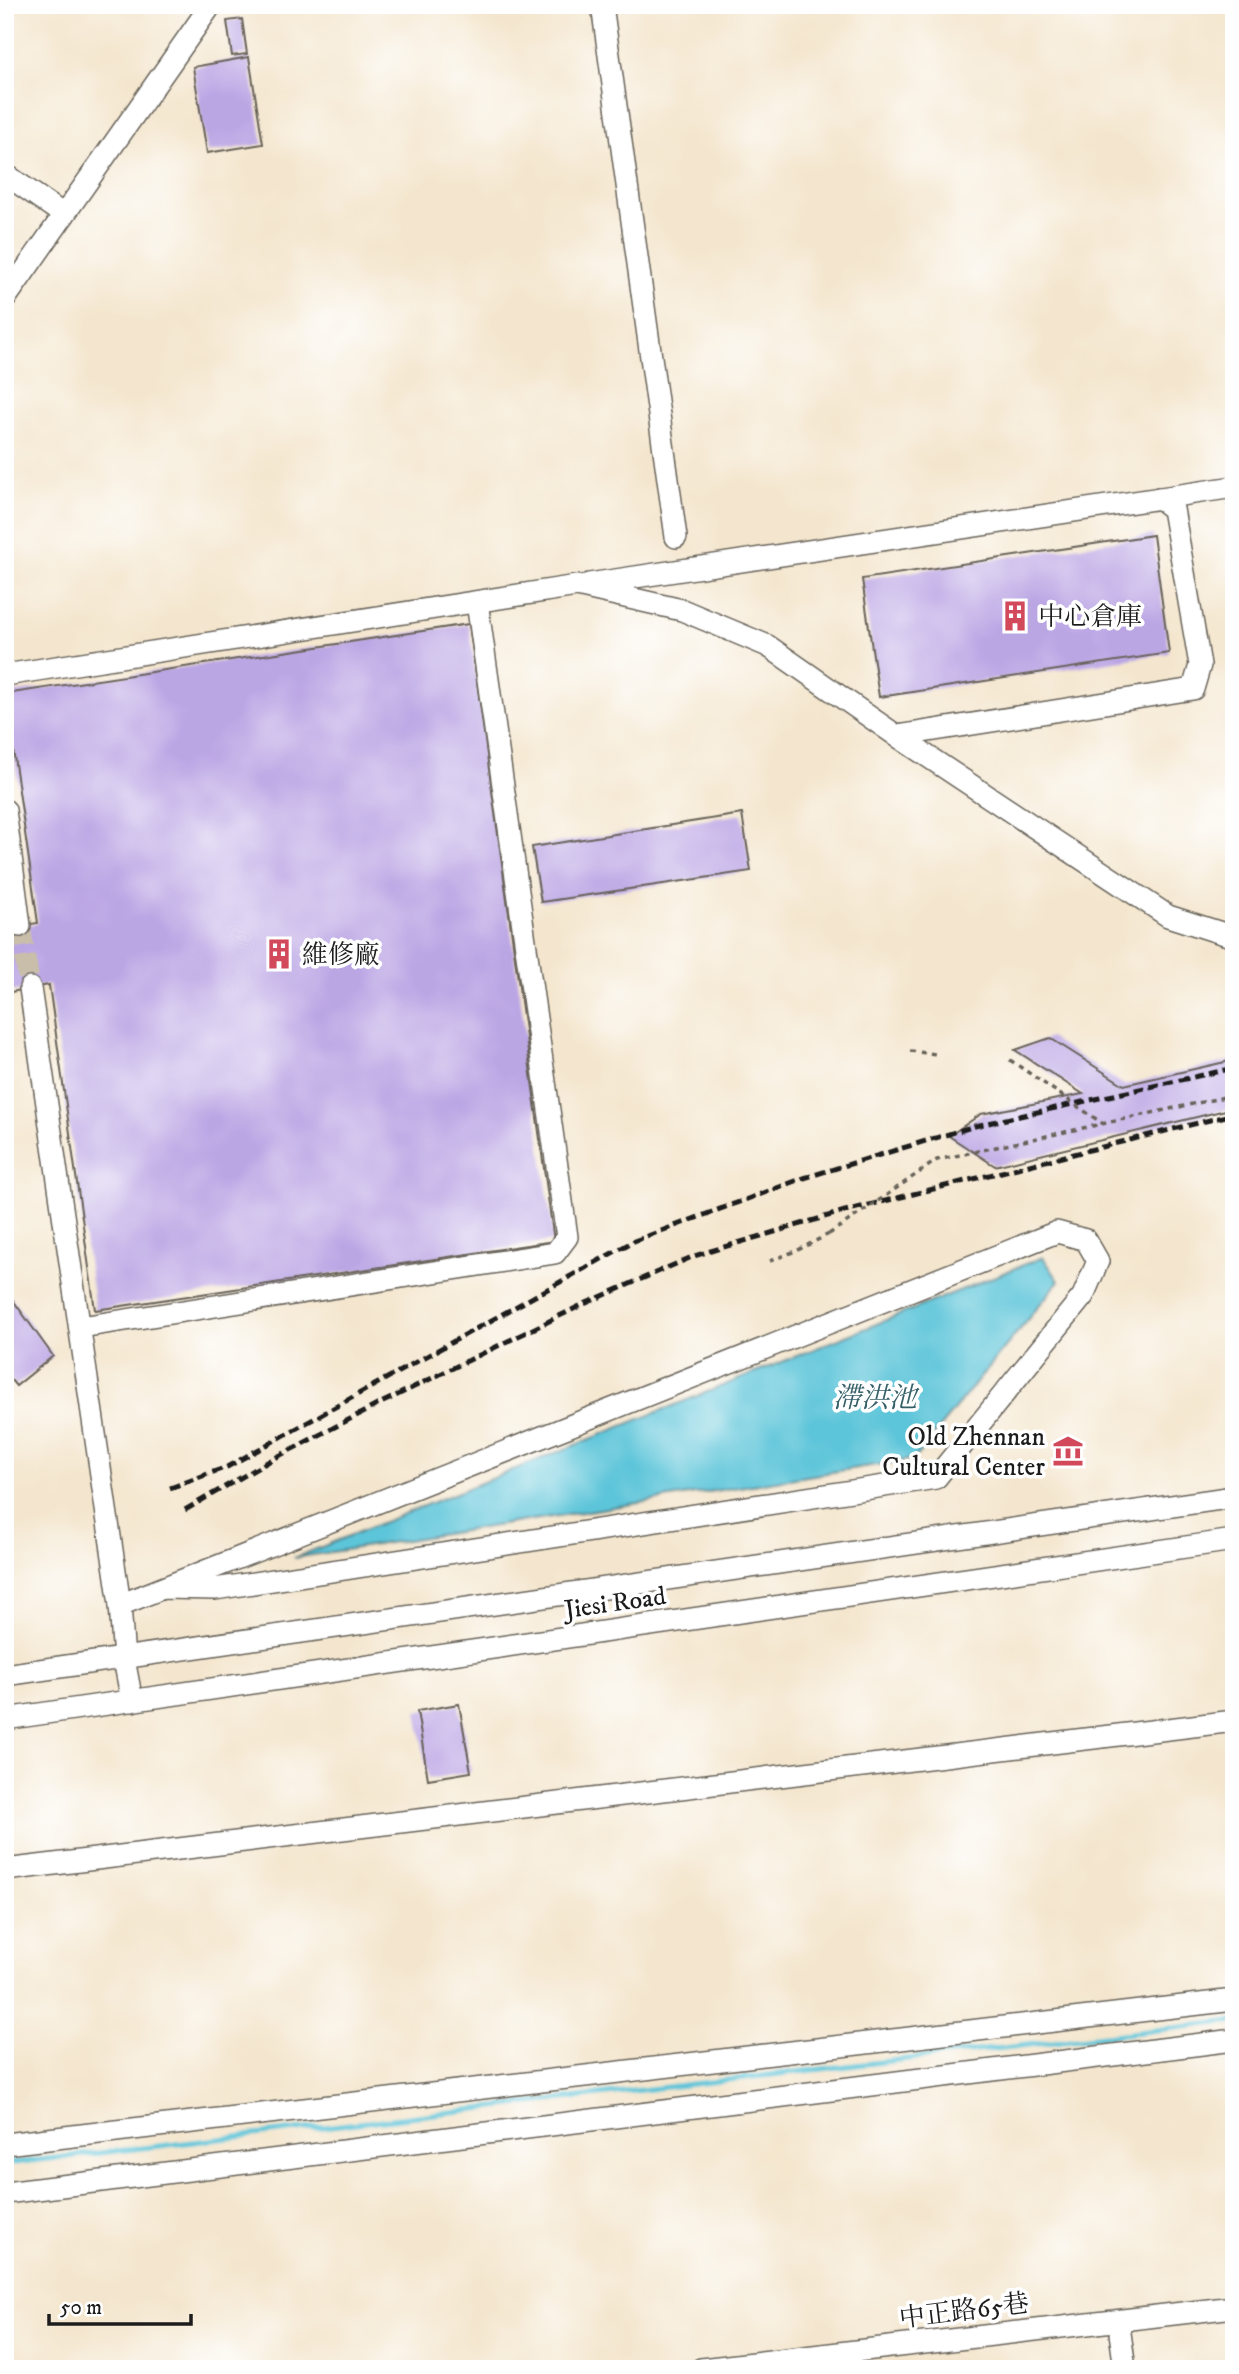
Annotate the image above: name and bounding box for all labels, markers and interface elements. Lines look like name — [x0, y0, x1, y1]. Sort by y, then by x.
building icon: 中心倉庫 — [998, 599, 1032, 633]
place label: 中心倉庫 — [1038, 601, 1142, 634]
building icon: 維修廠 — [262, 937, 296, 971]
place label: 維修廠 — [302, 939, 380, 972]
water label: 滯洪池 — [833, 1381, 920, 1416]
place label: Old Zhennan Cultural Center — [882, 1421, 1045, 1484]
museum icon: Old Zhennan Cultural Center — [1051, 1434, 1085, 1468]
street label: Jiesi Road — [560, 1580, 668, 1627]
scale bar — [49, 2283, 191, 2327]
street label: 中正路65巷 — [897, 2287, 1031, 2336]
text: 50 m — [60, 2295, 102, 2321]

